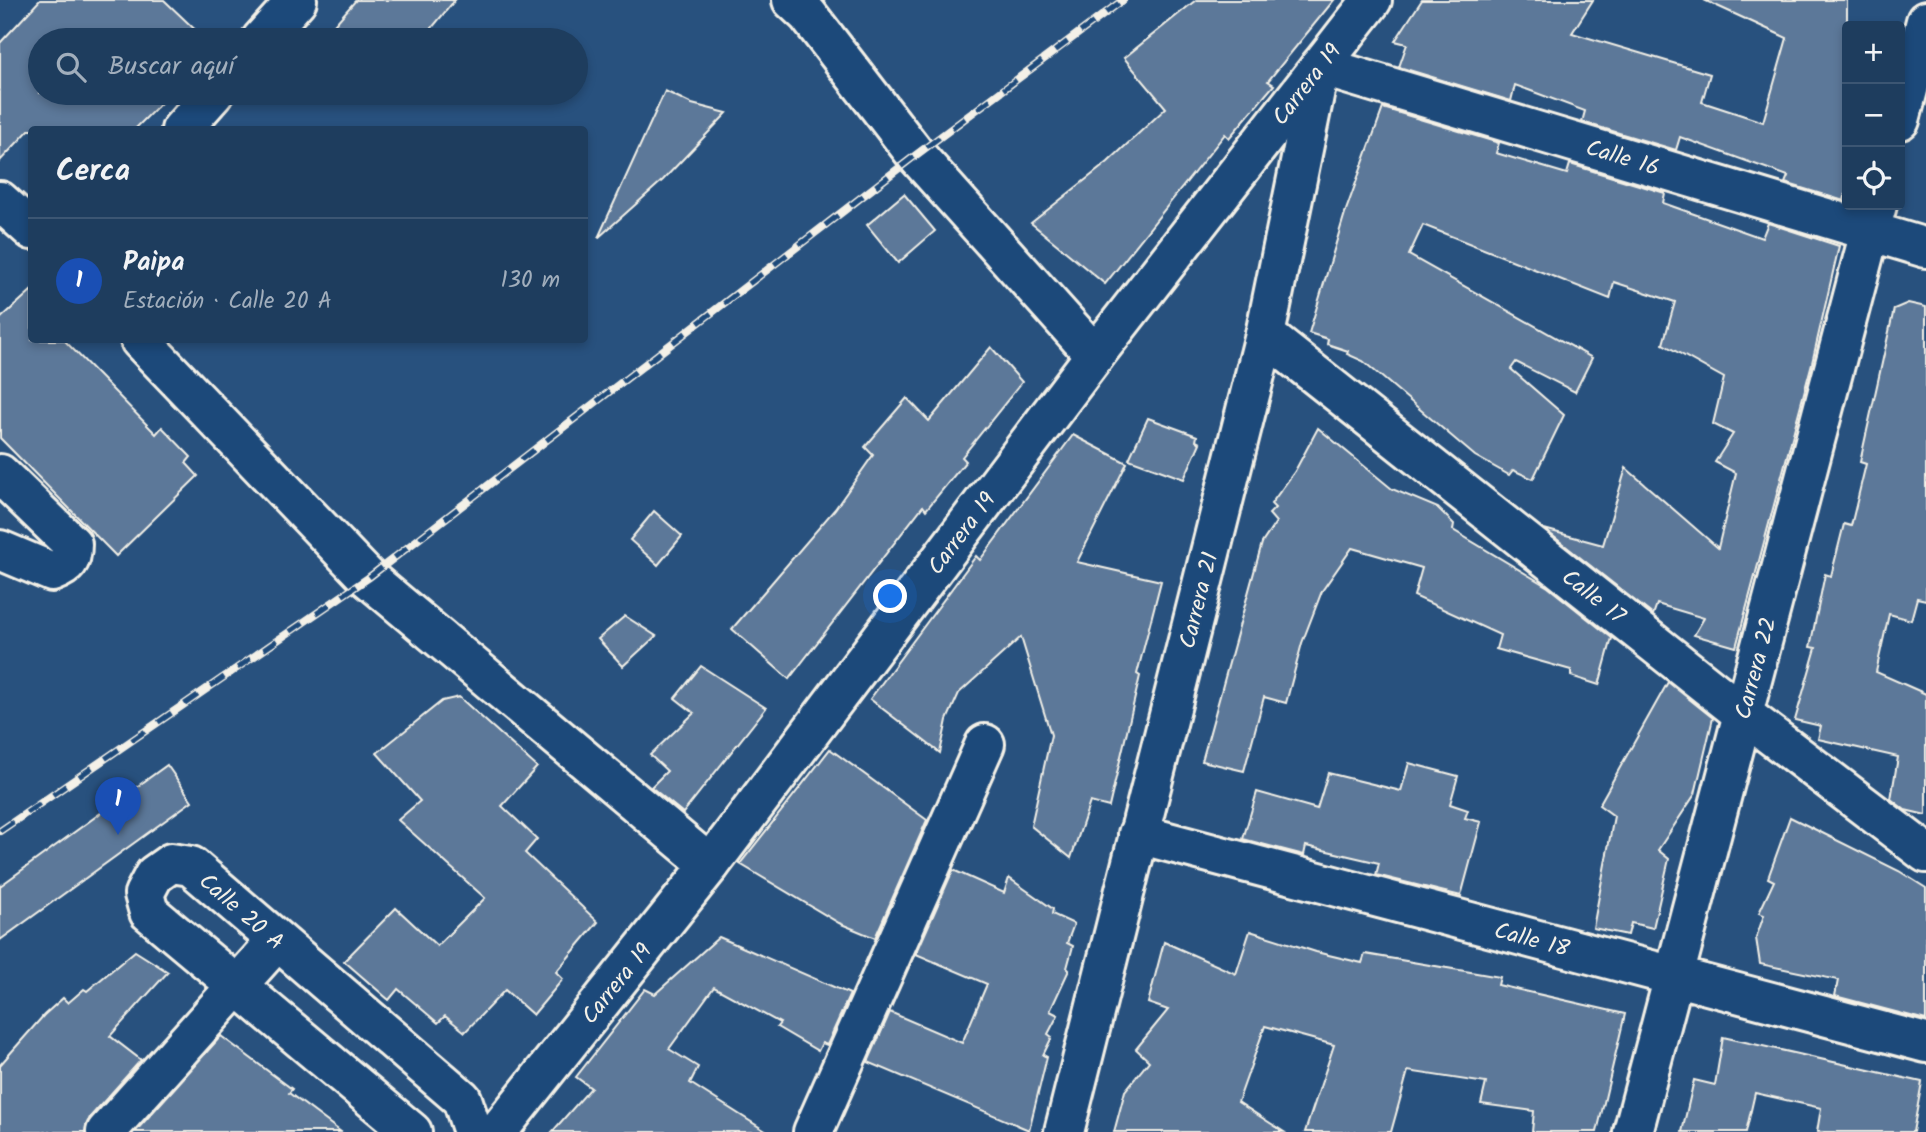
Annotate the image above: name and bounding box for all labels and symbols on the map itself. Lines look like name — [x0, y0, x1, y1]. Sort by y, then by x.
street label: Carrera 19 — [1264, 36, 1351, 134]
street label: Calle 16 — [1581, 131, 1664, 187]
street label: Carrera 19 — [919, 485, 1006, 583]
street label: Carrera 21 — [1171, 548, 1229, 653]
street label: Calle 17 — [1553, 561, 1634, 635]
your location — [873, 579, 907, 613]
street label: Carrera 22 — [1726, 613, 1788, 724]
pin: 1 — [95, 777, 141, 835]
street label: Calle 20 A — [190, 865, 292, 960]
street label: Calle 18 — [1490, 914, 1573, 968]
street label: Carrera 19 — [573, 936, 662, 1033]

